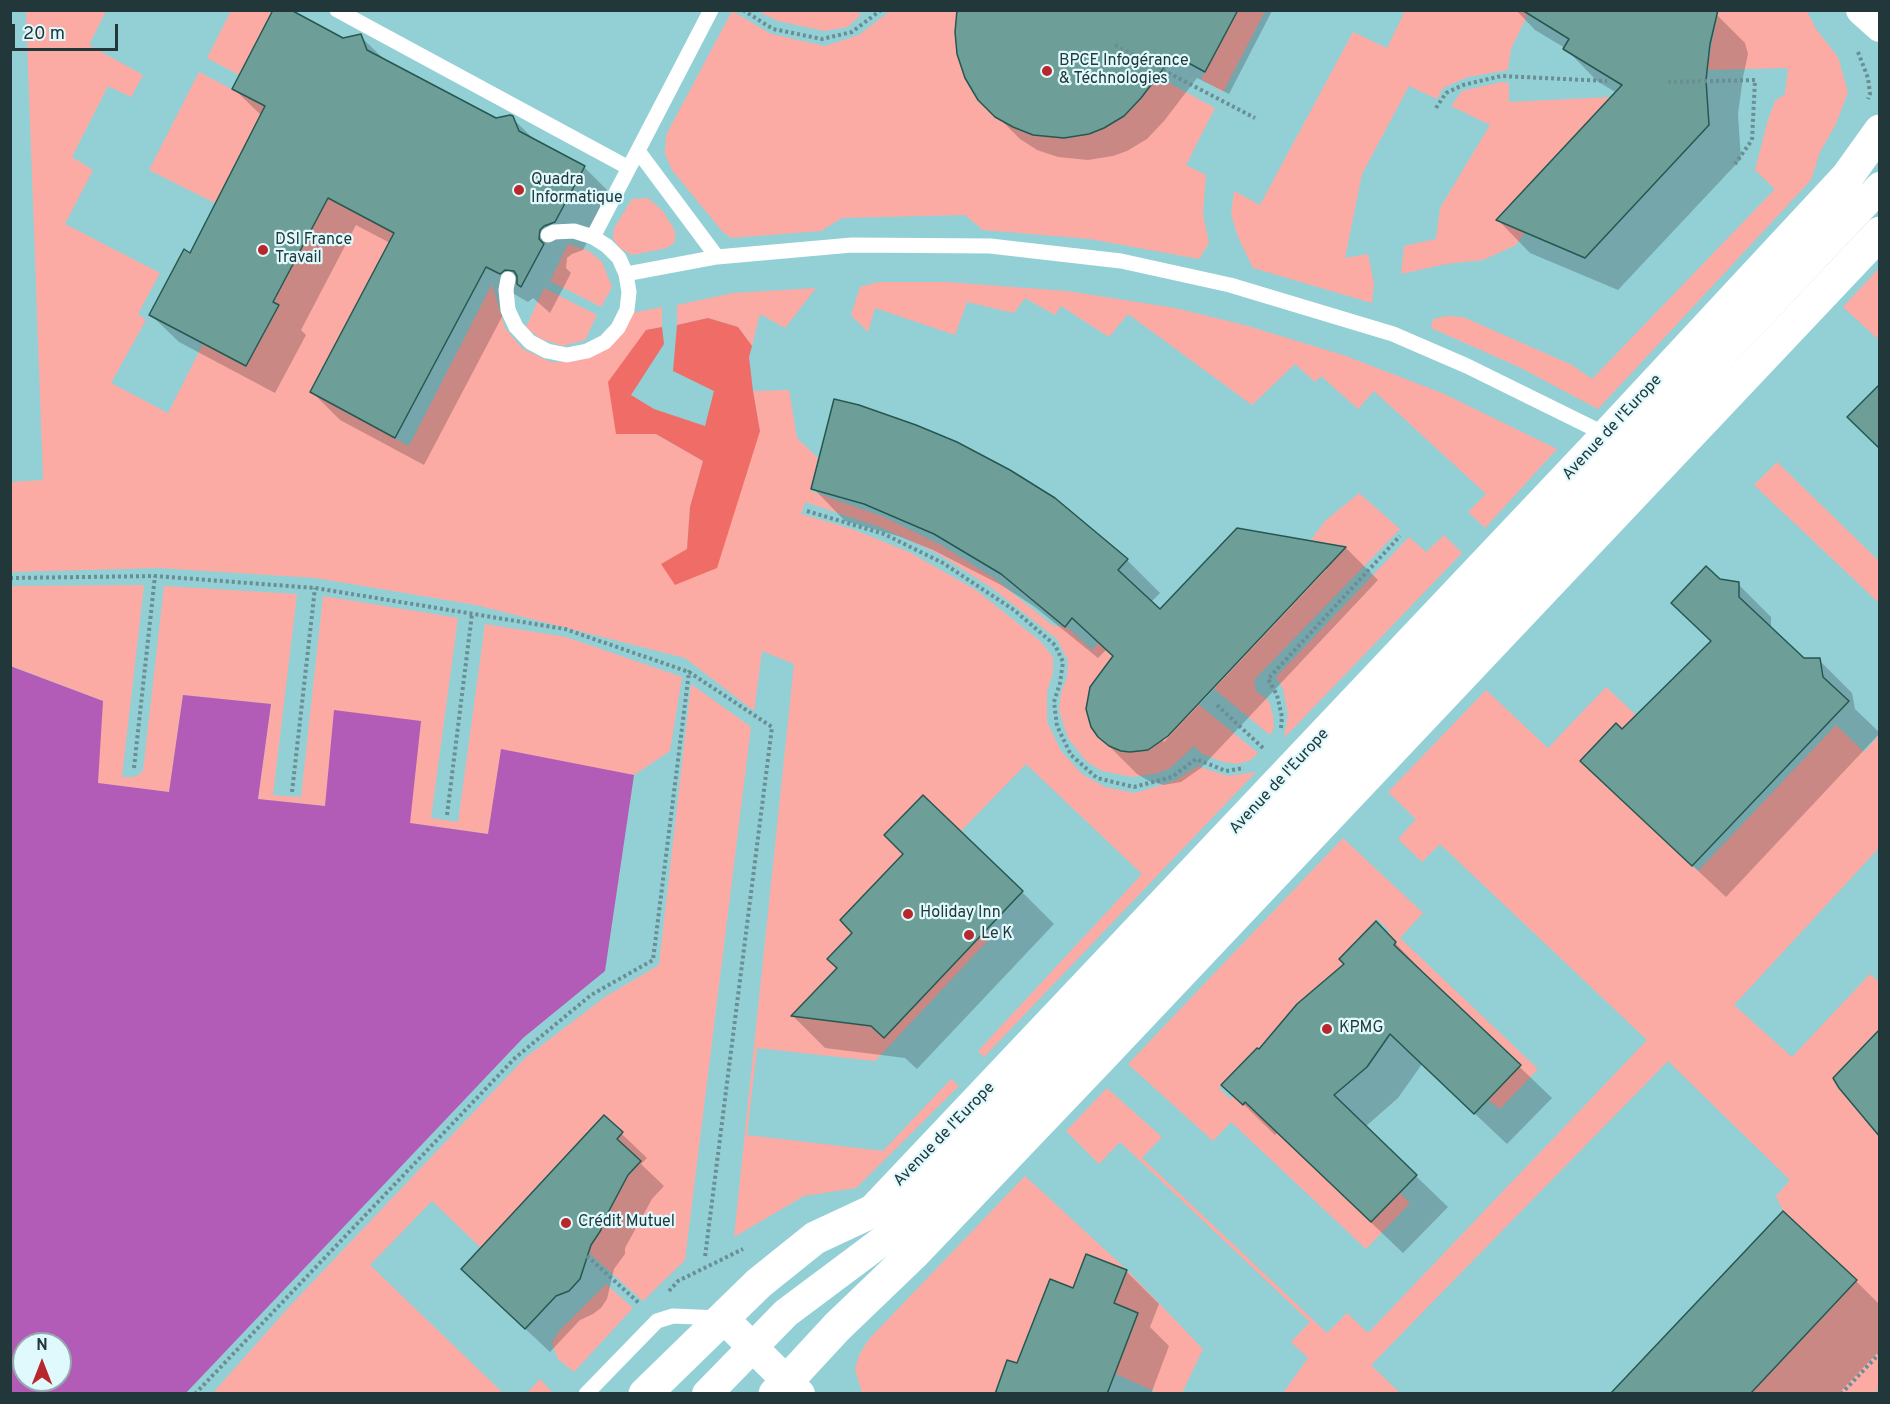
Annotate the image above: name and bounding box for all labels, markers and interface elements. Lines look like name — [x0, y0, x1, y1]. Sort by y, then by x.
scale bar — [15, 12, 122, 50]
text: 20 m — [23, 23, 65, 46]
place label: BPCE Infogérance & Téchnologies — [1059, 52, 1189, 90]
marker: BPCE Infogérance & Téchnologies — [1040, 64, 1054, 78]
place label: Quadra Informatique — [531, 171, 623, 209]
marker: Quadra Informatique — [512, 183, 526, 197]
place label: DSI France Travail — [275, 231, 352, 269]
marker: DSI France Travail — [256, 243, 270, 257]
street label: Avenue de l'Europe — [1559, 371, 1667, 485]
street label: Avenue de l'Europe — [1226, 725, 1334, 839]
place label: Holiday Inn — [920, 904, 1001, 924]
marker: Holiday Inn — [901, 907, 915, 921]
place label: Le K — [981, 925, 1013, 945]
marker: Le K — [962, 928, 976, 942]
place label: KPMG — [1339, 1019, 1383, 1039]
marker: KPMG — [1320, 1022, 1334, 1036]
street label: Avenue de l'Europe — [890, 1079, 1000, 1191]
place label: Crédit Mutuel — [578, 1213, 675, 1233]
marker: Crédit Mutuel — [559, 1216, 573, 1230]
north arrow — [12, 1332, 72, 1392]
text: N — [36, 1336, 48, 1356]

